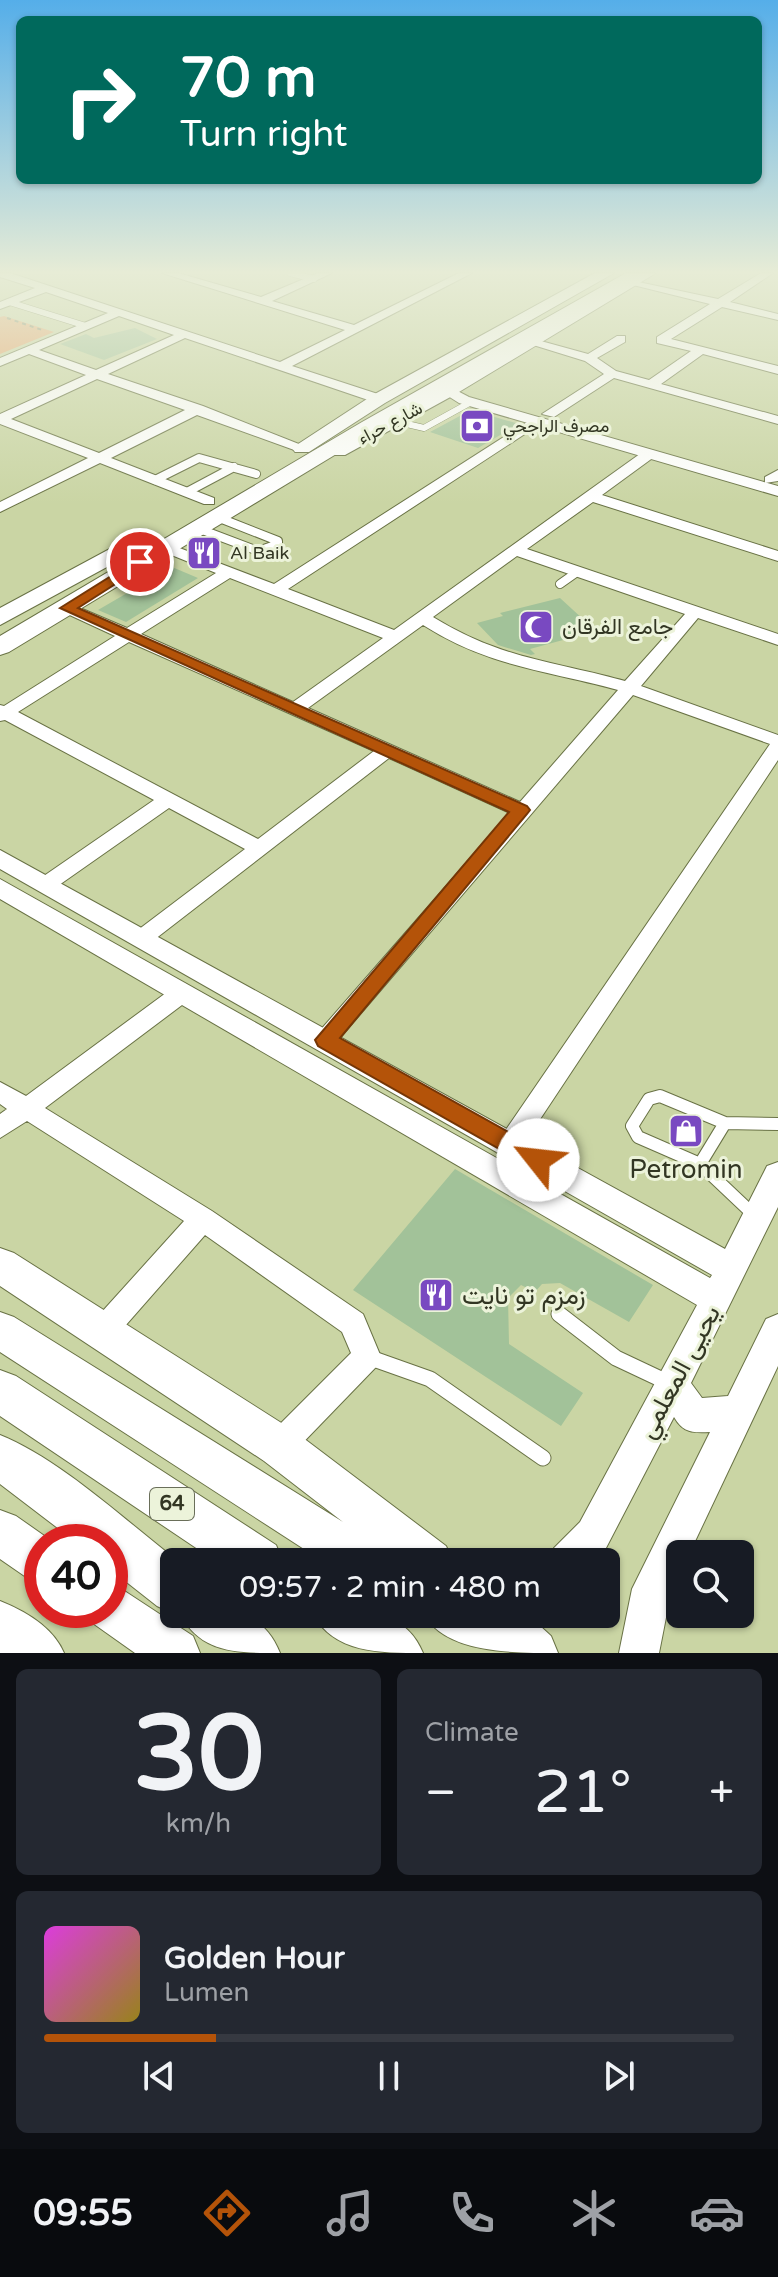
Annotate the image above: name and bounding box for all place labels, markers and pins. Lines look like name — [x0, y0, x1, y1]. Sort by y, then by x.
bank icon: مصرف الراجحي — [458, 407, 496, 445]
place label: مصرف الراجحي — [503, 415, 609, 441]
pin — [106, 528, 174, 596]
restaurant icon: Al Baik — [185, 534, 223, 572]
place label: Al Baik — [230, 542, 290, 564]
mosque icon: جامع الفرقان — [517, 608, 555, 646]
place label: جامع الفرقان — [562, 614, 673, 641]
shop icon: Petromin — [667, 1112, 705, 1150]
place label: Petromin — [629, 1154, 743, 1185]
restaurant icon: زمزم تو نايت — [417, 1276, 455, 1314]
place label: زمزم تو نايت — [462, 1280, 586, 1312]

